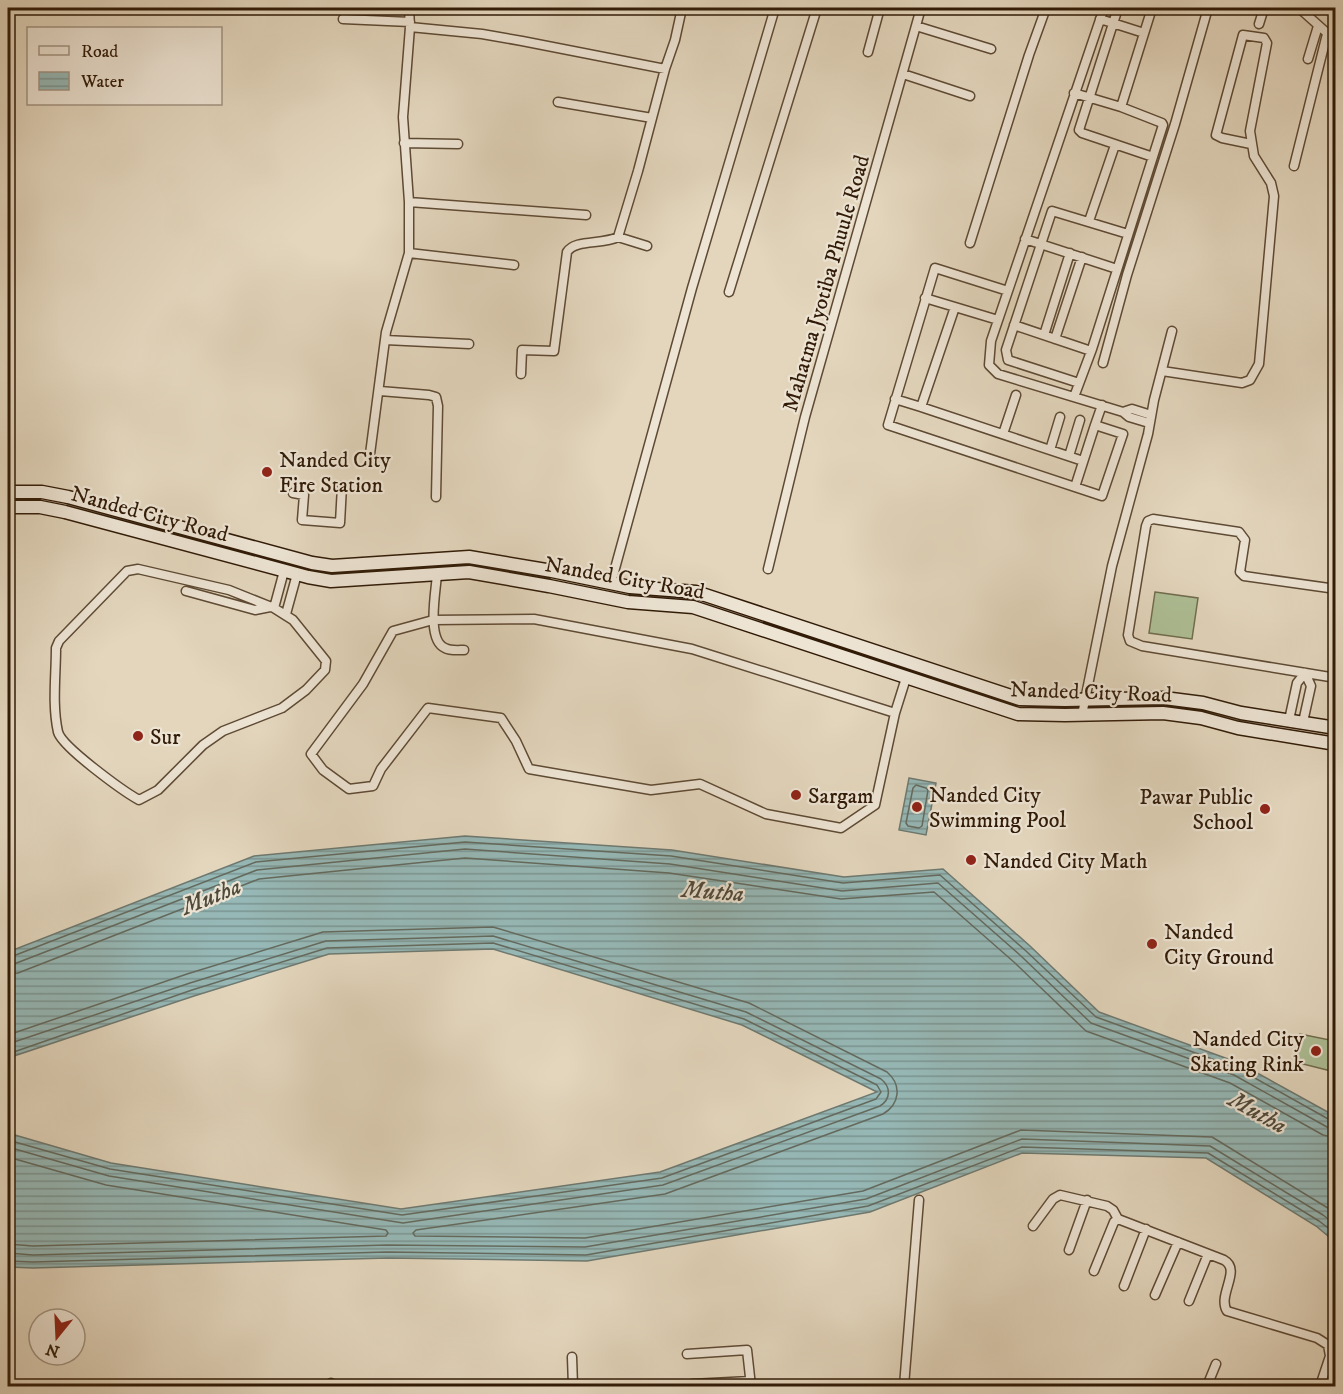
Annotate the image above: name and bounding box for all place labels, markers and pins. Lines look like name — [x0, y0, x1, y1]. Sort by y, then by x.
place label: Nanded City Fire Station — [279, 447, 391, 499]
marker: Nanded City Fire Station — [260, 465, 274, 479]
place label: Sur — [150, 724, 181, 751]
marker: Sur — [131, 729, 145, 743]
place label: Nanded City Swimming Pool — [929, 782, 1066, 834]
place label: Sargam — [808, 783, 874, 810]
place label: Pawar Public School — [1139, 784, 1253, 836]
marker: Sargam — [789, 788, 803, 802]
marker: Nanded City Swimming Pool — [910, 800, 924, 814]
marker: Pawar Public School — [1258, 802, 1272, 816]
place label: Nanded City Math — [983, 848, 1148, 875]
marker: Nanded City Math — [964, 853, 978, 867]
place label: Nanded City Ground — [1164, 919, 1274, 971]
marker: Nanded City Ground — [1145, 937, 1159, 951]
place label: Nanded City Skating Rink — [1190, 1026, 1305, 1078]
marker: Nanded City Skating Rink — [1309, 1044, 1323, 1058]

